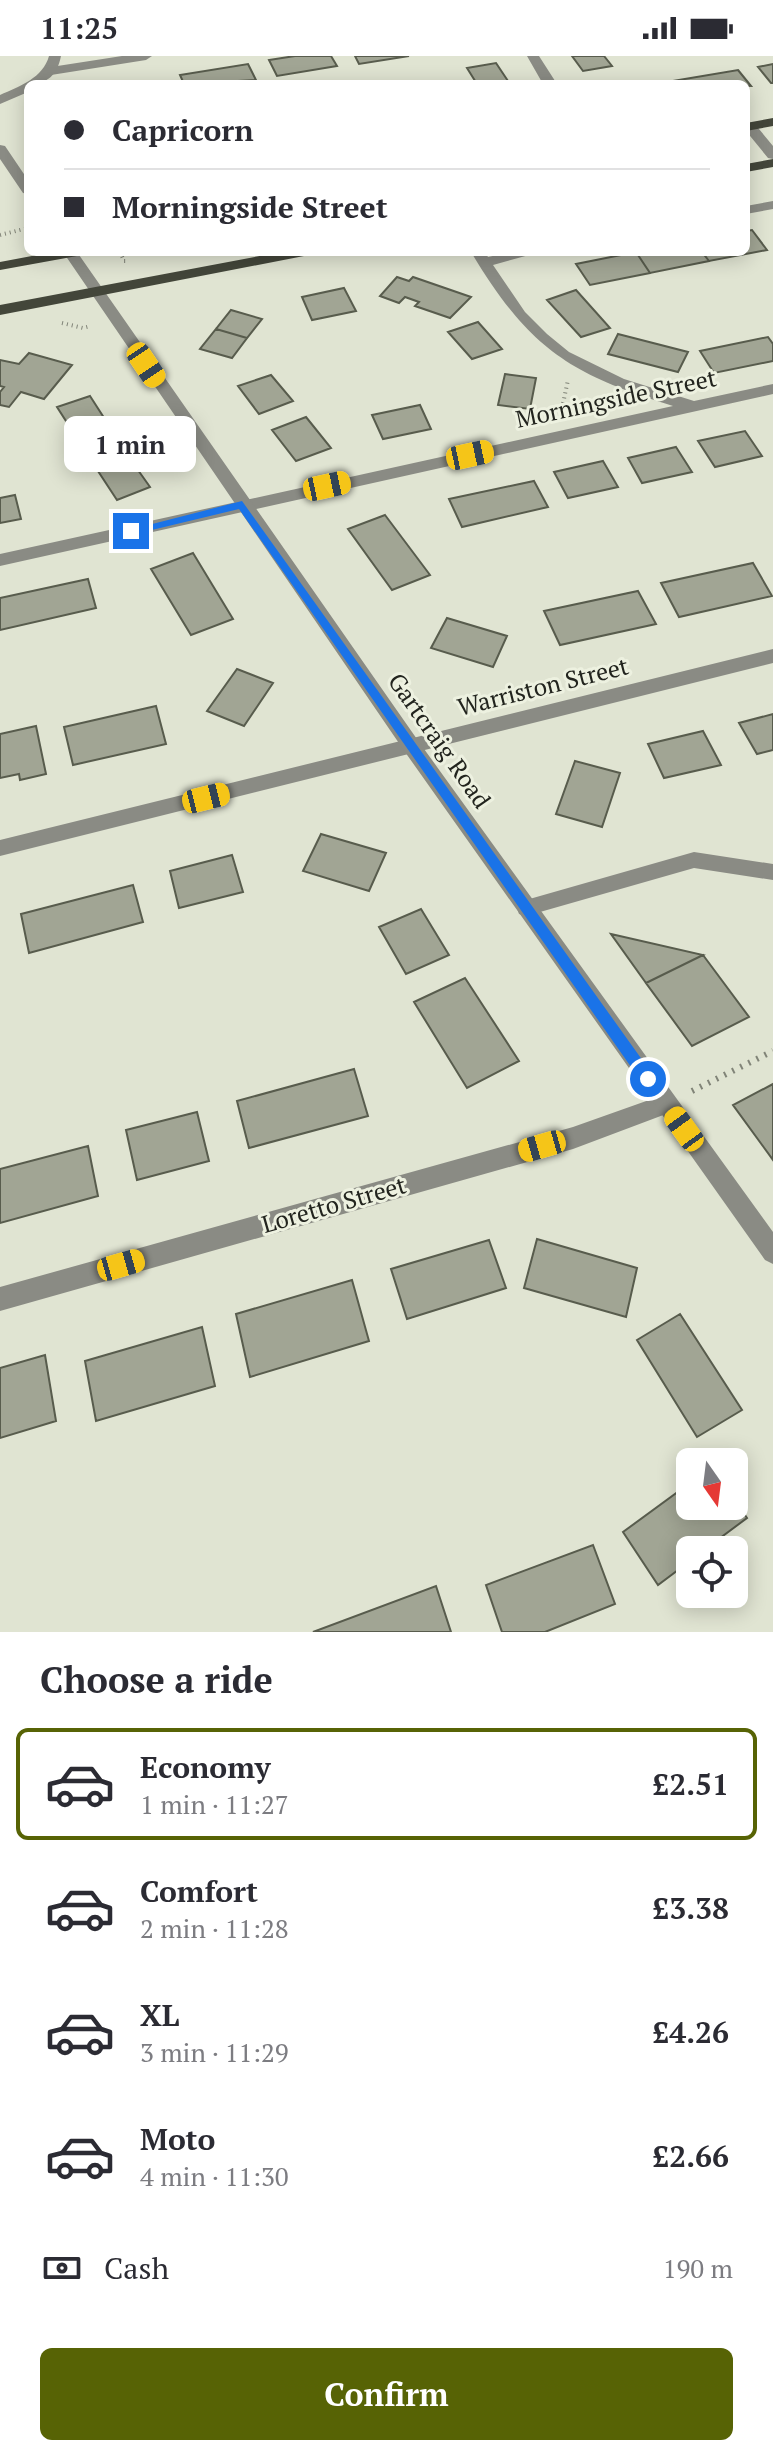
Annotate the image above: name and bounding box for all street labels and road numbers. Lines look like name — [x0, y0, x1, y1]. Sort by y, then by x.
street label: Morningside Street — [512, 361, 719, 435]
street label: Warriston Street — [454, 649, 632, 723]
street label: Gartcraig Road — [381, 666, 498, 815]
street label: Loretto Street — [258, 1168, 410, 1240]

